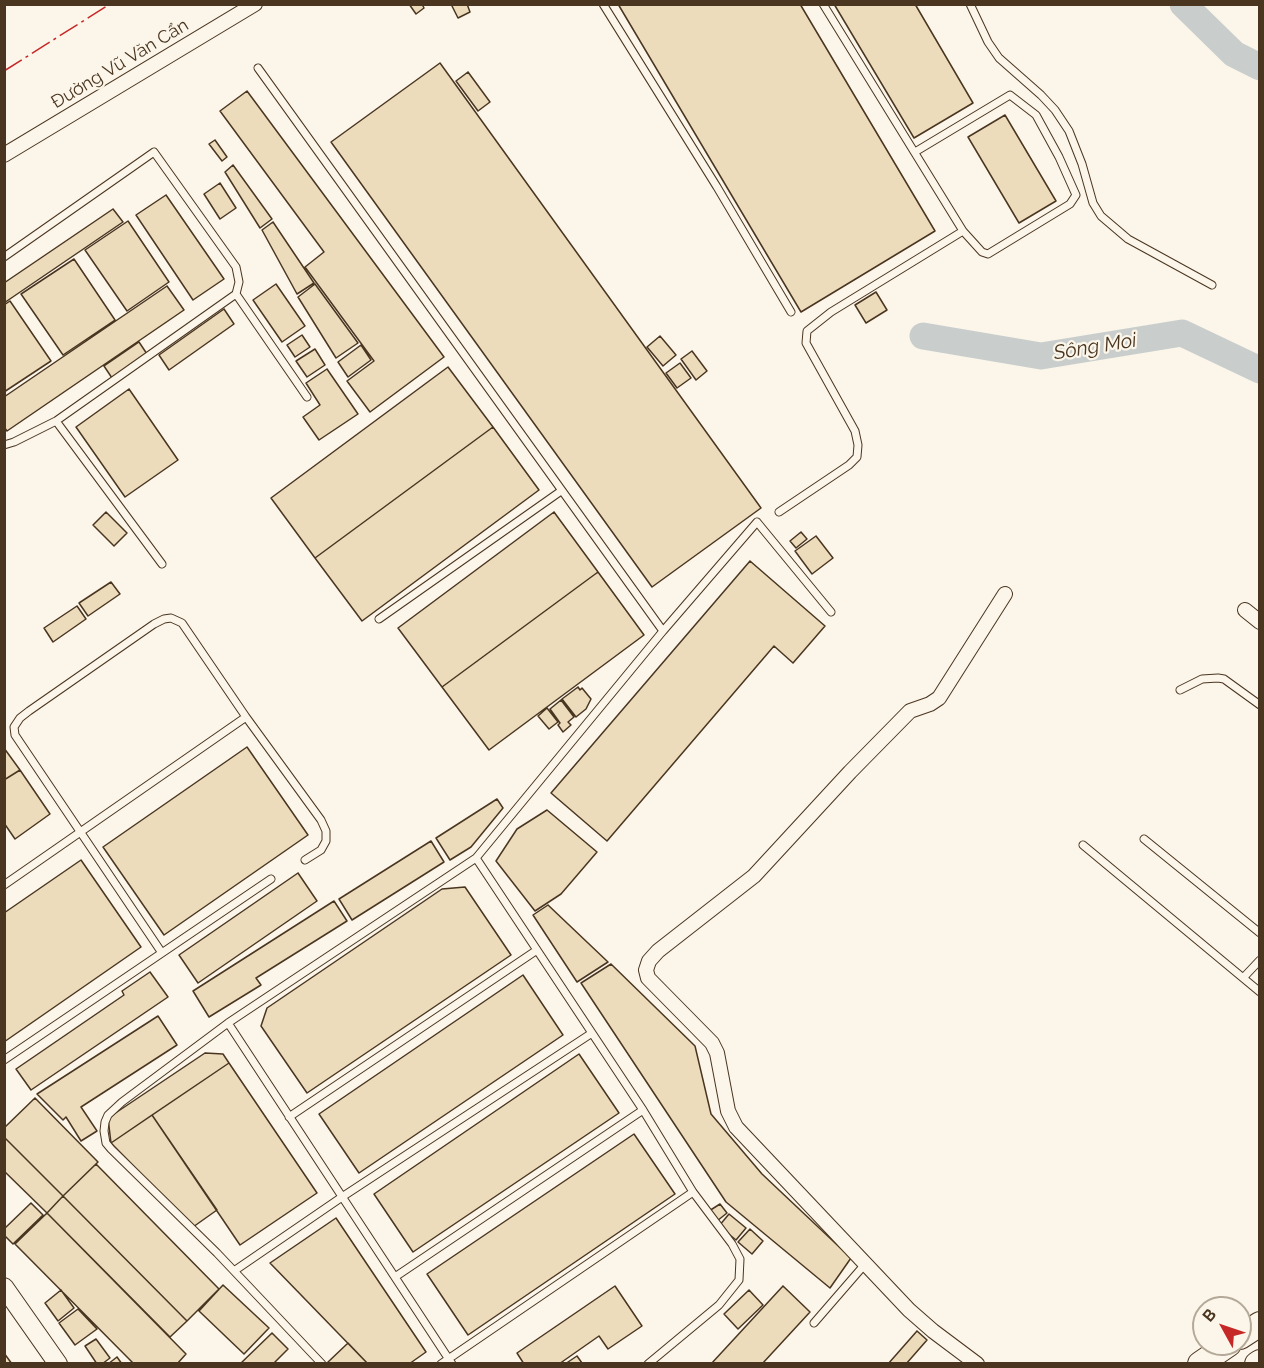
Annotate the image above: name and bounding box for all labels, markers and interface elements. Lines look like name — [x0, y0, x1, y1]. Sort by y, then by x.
street label: Đường Vũ Văn Cẩn — [47, 15, 193, 113]
water label: Sông Moi — [1052, 329, 1138, 365]
north arrow — [1192, 1296, 1252, 1356]
text: B — [1199, 1305, 1220, 1326]

